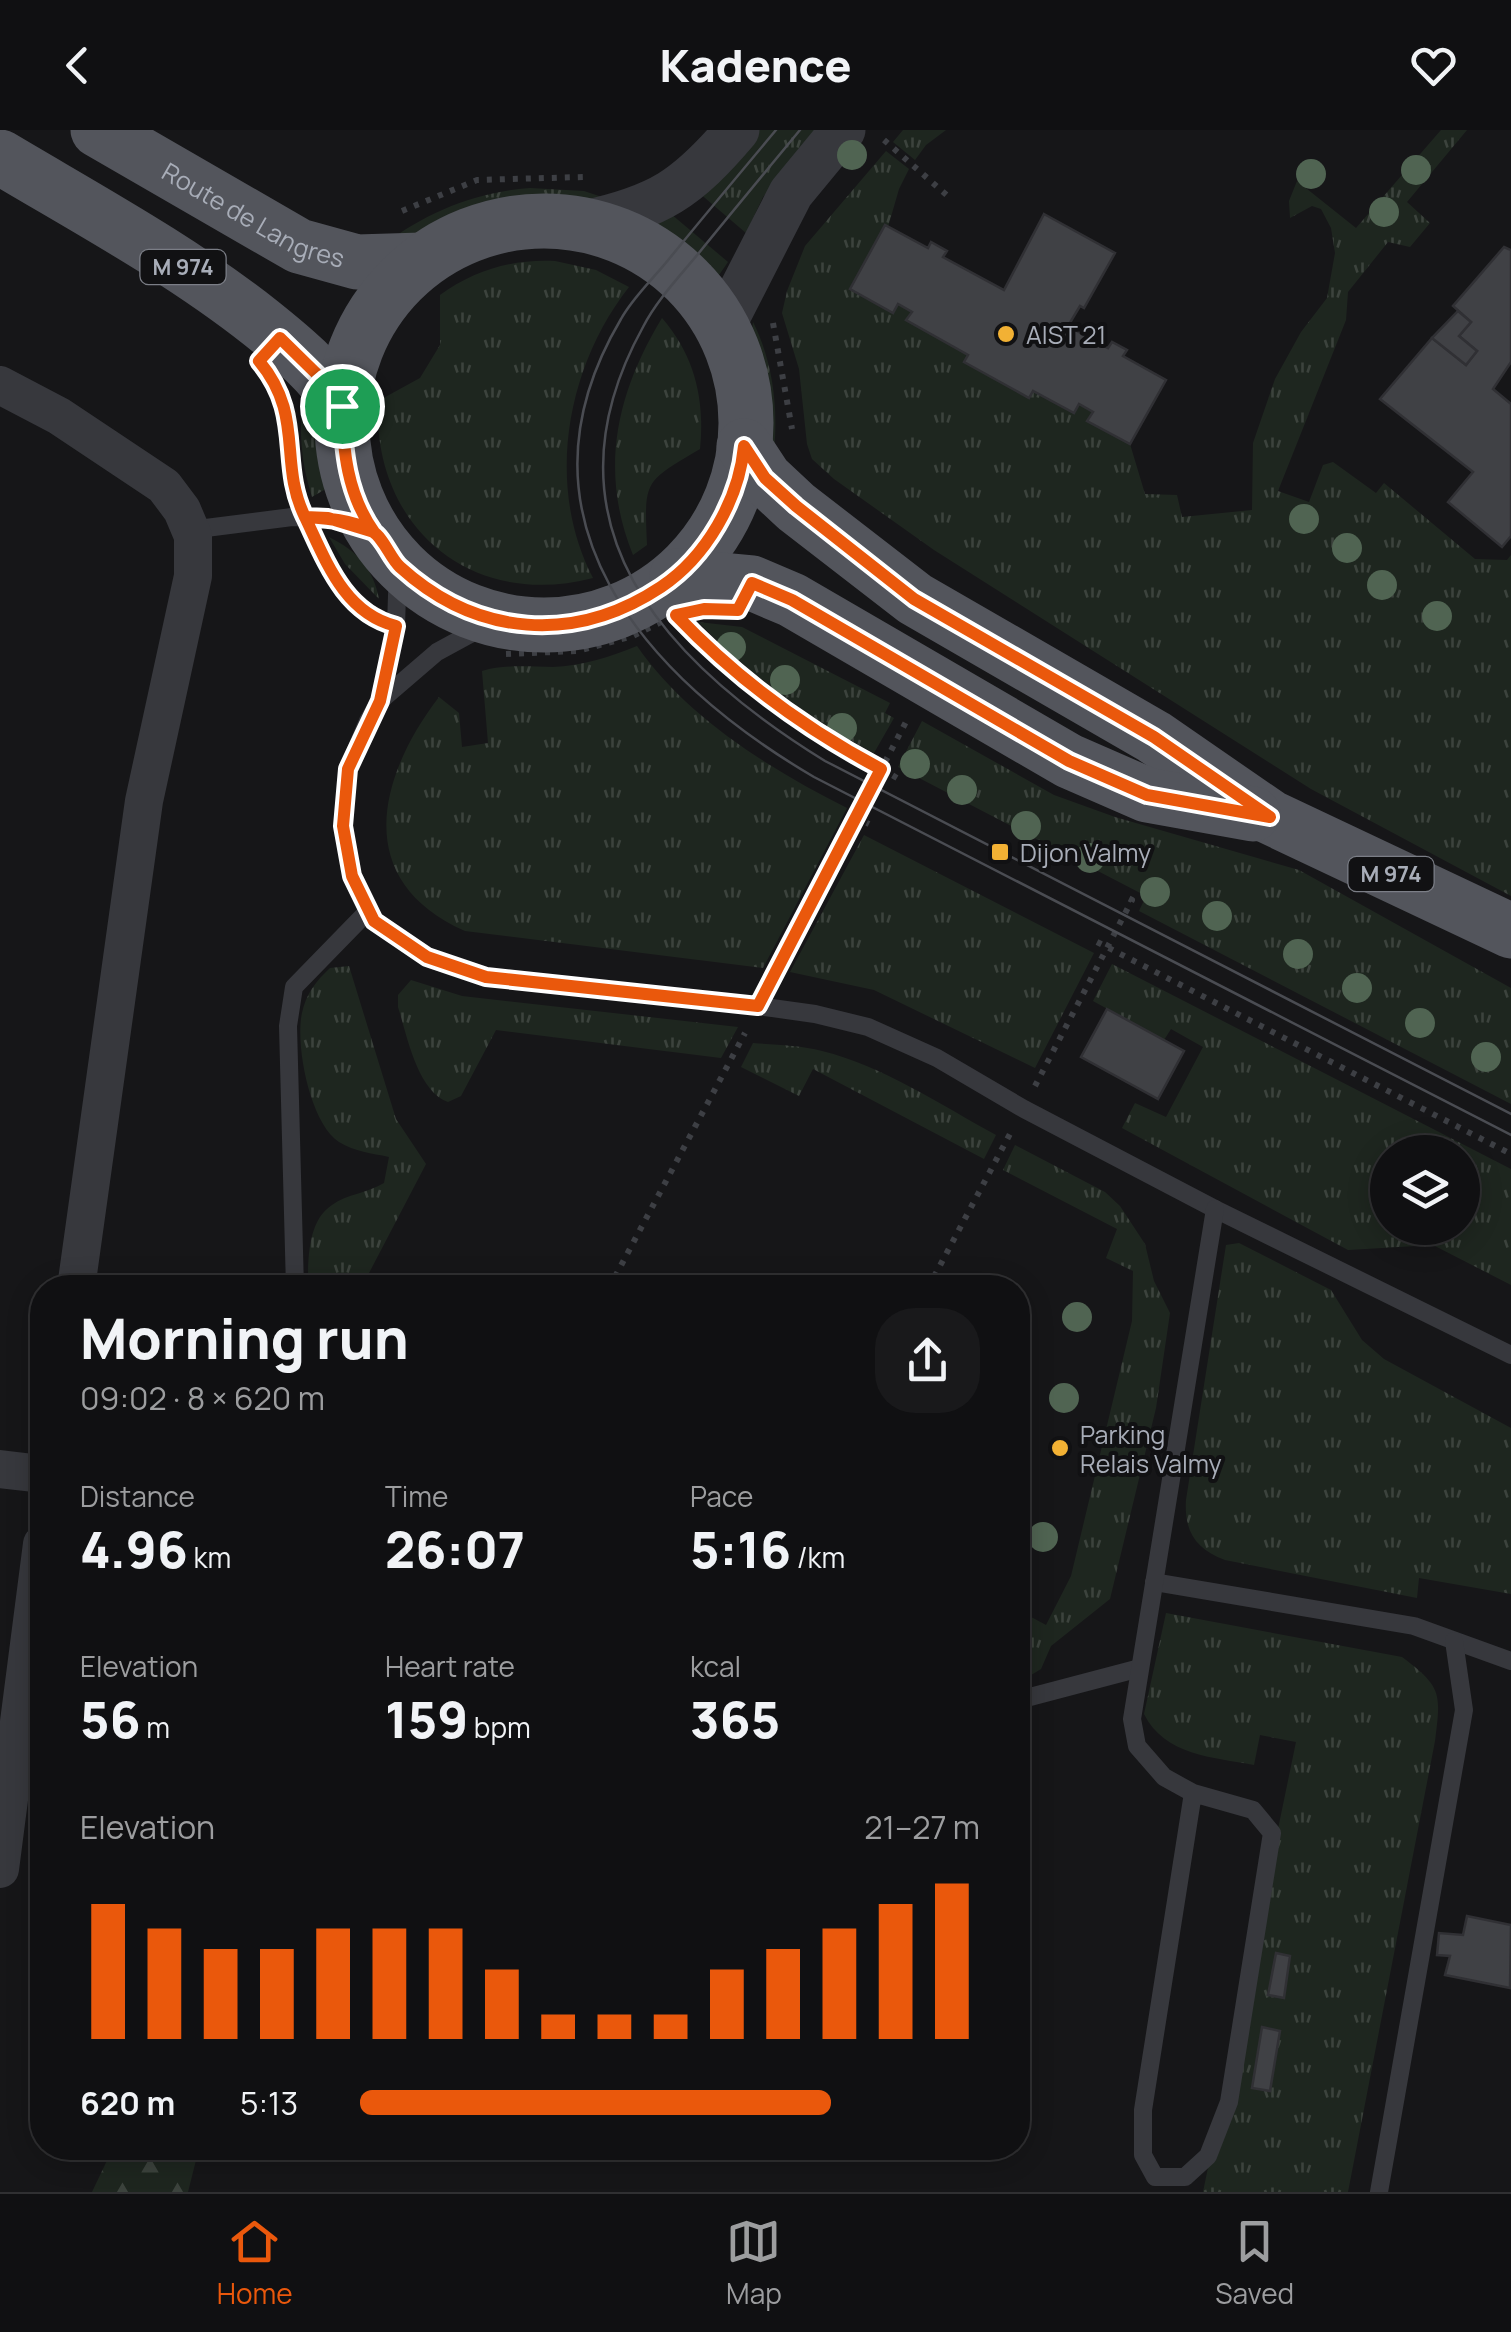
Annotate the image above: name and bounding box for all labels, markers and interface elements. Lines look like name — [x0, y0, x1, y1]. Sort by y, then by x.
text: Kadence — [659, 34, 852, 96]
icon: back — [50, 38, 105, 93]
icon: heart — [1406, 38, 1461, 93]
street label: Route de Langres — [156, 153, 349, 275]
road number: M 974 — [140, 250, 226, 284]
place label: AIST 21 — [1026, 317, 1106, 352]
marker: AIST 21 — [995, 323, 1017, 345]
pin — [300, 364, 385, 449]
icon: arrive — [315, 379, 370, 434]
place label: Dijon Valmy — [1020, 835, 1151, 870]
marker: Dijon Valmy — [989, 841, 1011, 863]
road number: M 974 — [1348, 857, 1434, 891]
map controls — [1370, 1135, 1480, 1245]
button: layers — [1370, 1135, 1480, 1245]
text: Morning run — [80, 1300, 409, 1376]
button: share — [875, 1308, 980, 1413]
text: 09:02 · 8 × 620 m — [80, 1376, 325, 1420]
place label: Parking Relais Valmy — [1080, 1417, 1222, 1481]
marker: Parking Relais Valmy — [1049, 1437, 1071, 1459]
text: Distance — [80, 1477, 195, 1515]
text: Time — [385, 1477, 448, 1515]
text: Pace — [690, 1477, 753, 1515]
text: 4.96 — [80, 1515, 188, 1583]
text: 26:07 — [385, 1515, 525, 1583]
text: 5:16 — [690, 1515, 791, 1583]
text: km — [188, 1538, 231, 1576]
text: /km — [791, 1538, 845, 1576]
text: Elevation — [80, 1647, 198, 1685]
text: Heart rate — [385, 1647, 515, 1685]
text: kcal — [690, 1647, 741, 1685]
text: 56 — [80, 1685, 141, 1753]
text: 159 — [385, 1685, 468, 1753]
text: 365 — [690, 1685, 780, 1753]
text: m — [141, 1708, 170, 1746]
text: bpm — [468, 1708, 531, 1746]
text: Elevation — [80, 1805, 215, 1849]
text: 21–27 m — [864, 1805, 980, 1849]
text: 620 m — [80, 2081, 175, 2125]
text: 5:13 — [240, 2081, 298, 2125]
tab: Home — [217, 2214, 293, 2312]
tab: Map — [726, 2214, 782, 2312]
tab: Saved — [1215, 2214, 1294, 2312]

